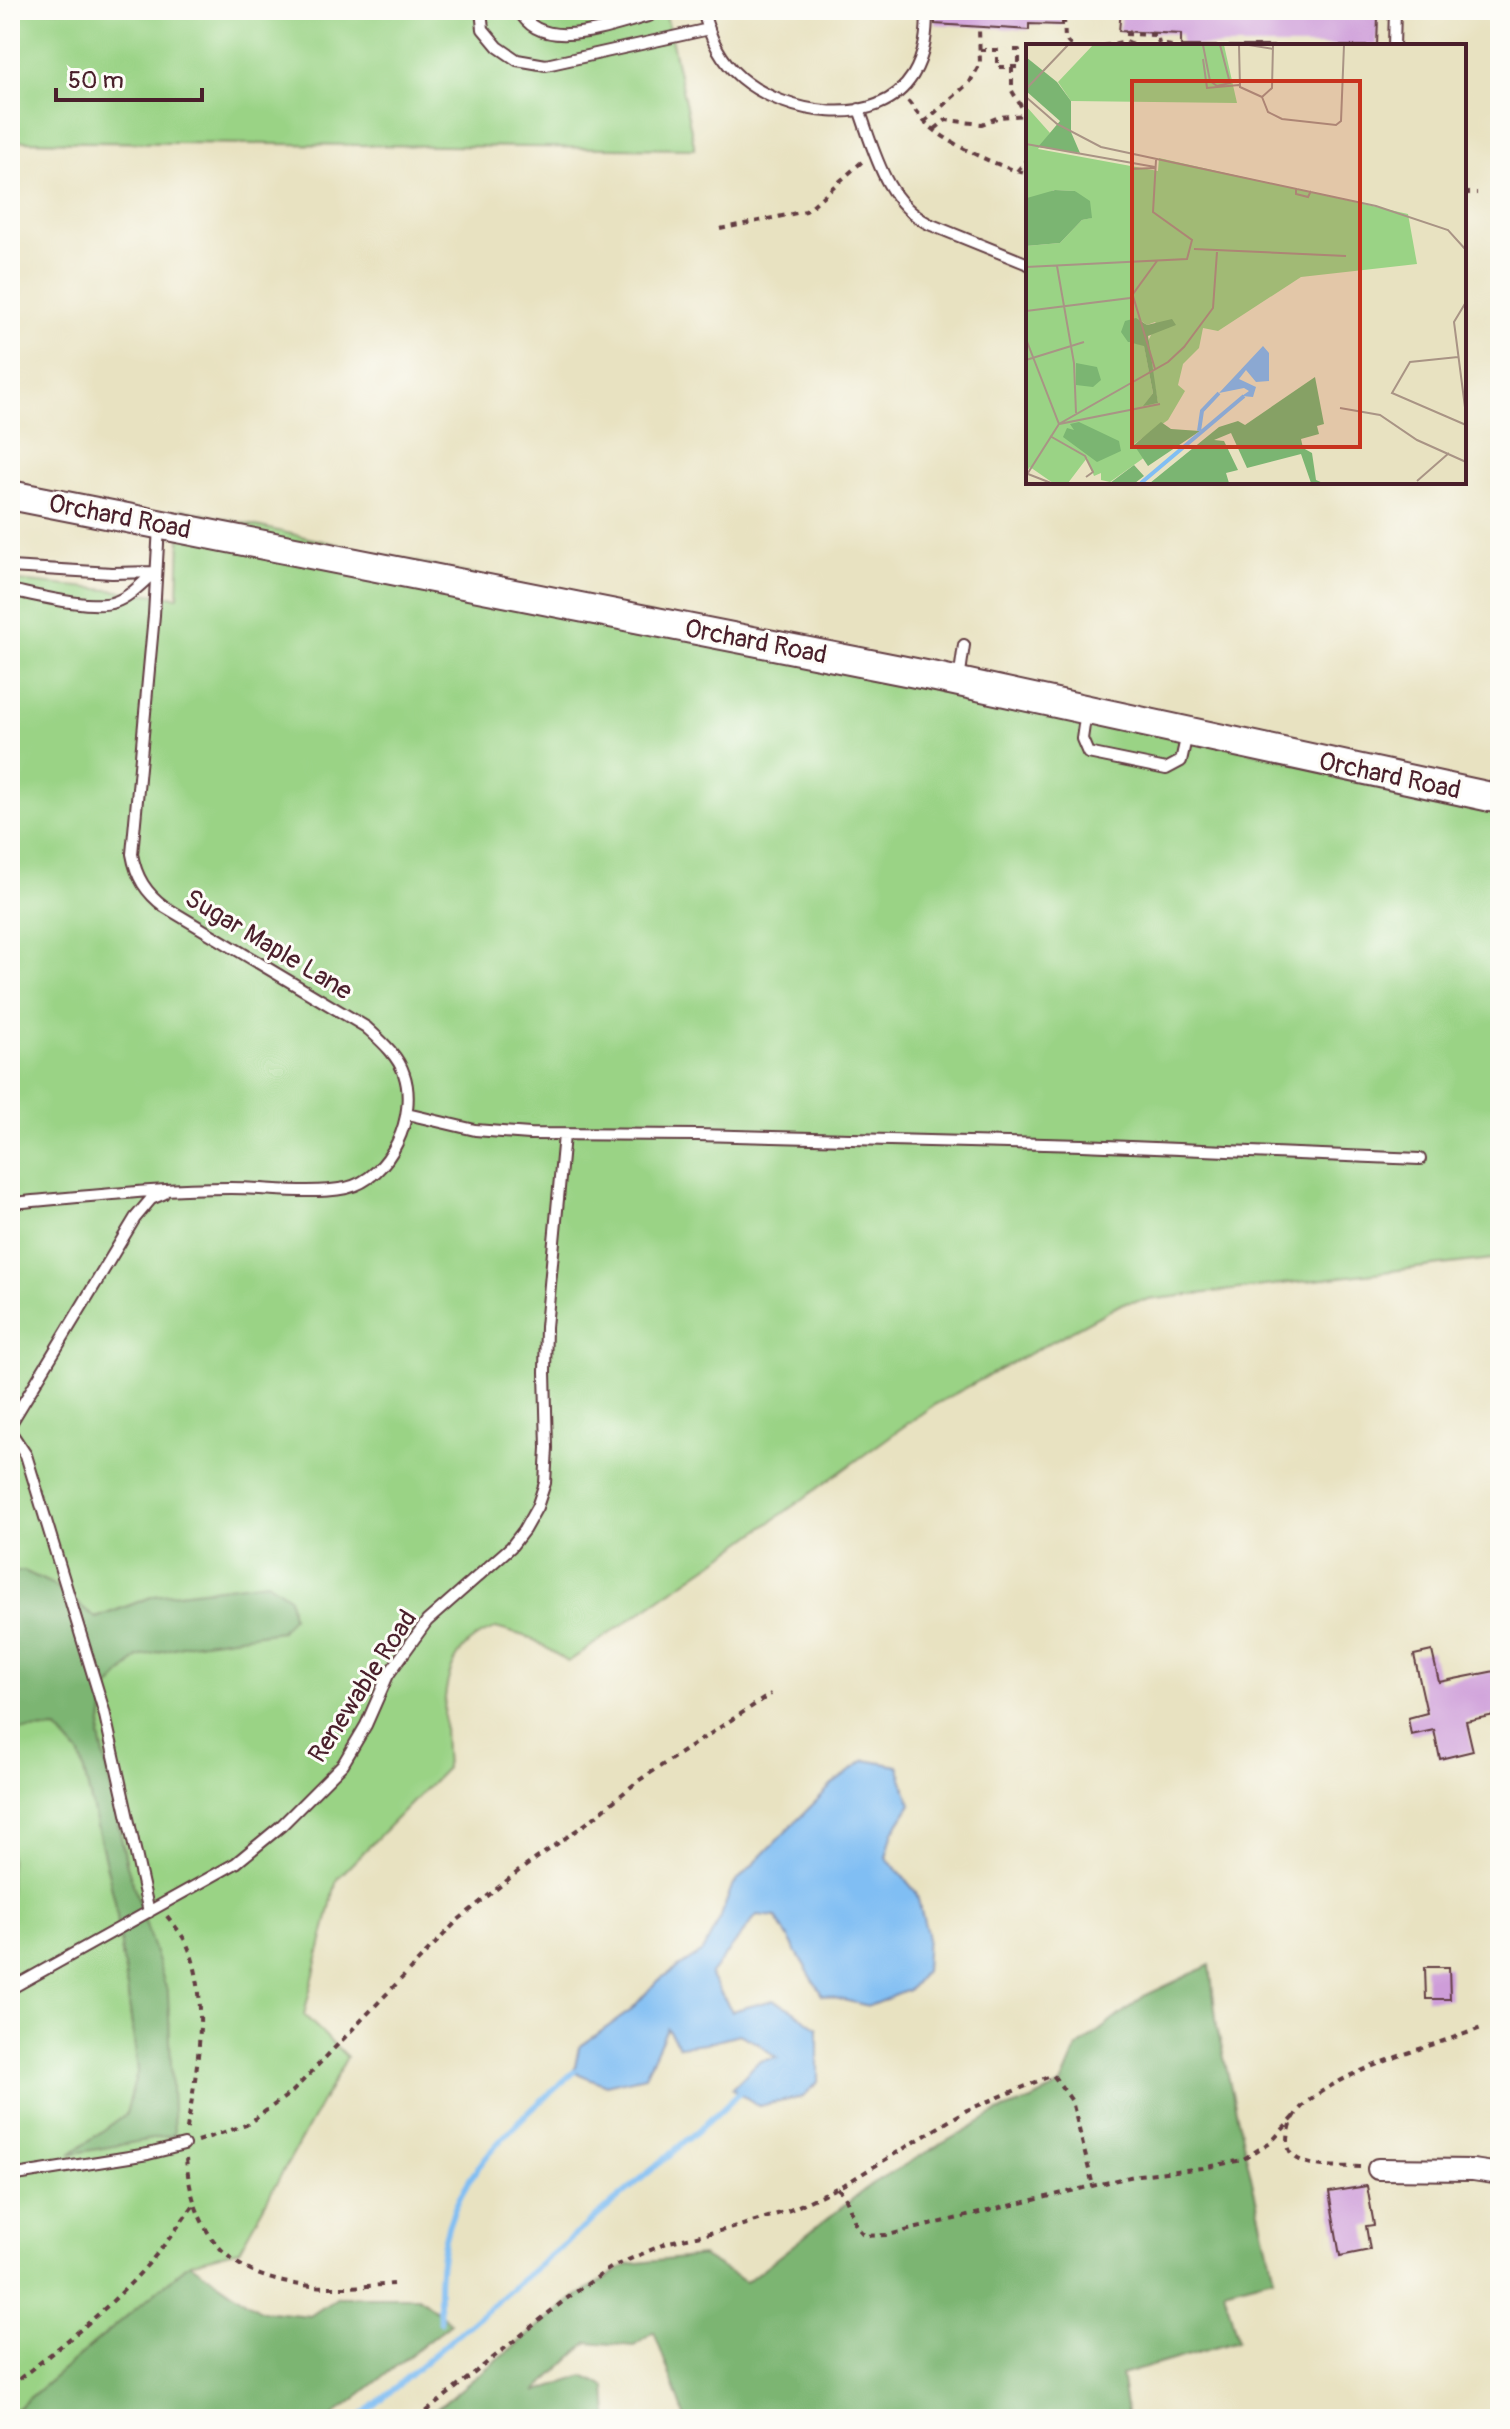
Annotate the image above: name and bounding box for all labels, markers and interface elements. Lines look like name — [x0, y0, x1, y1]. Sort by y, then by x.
inset map — [1026, 44, 1466, 484]
scale bar — [56, 52, 202, 102]
text: 50 m — [68, 66, 124, 95]
street label: Orchard Road — [46, 488, 194, 546]
street label: Orchard Road — [682, 613, 830, 671]
street label: Orchard Road — [1316, 745, 1464, 807]
street label: Sugar Maple Lane — [179, 882, 358, 1007]
street label: Renewable Road — [302, 1604, 424, 1769]

